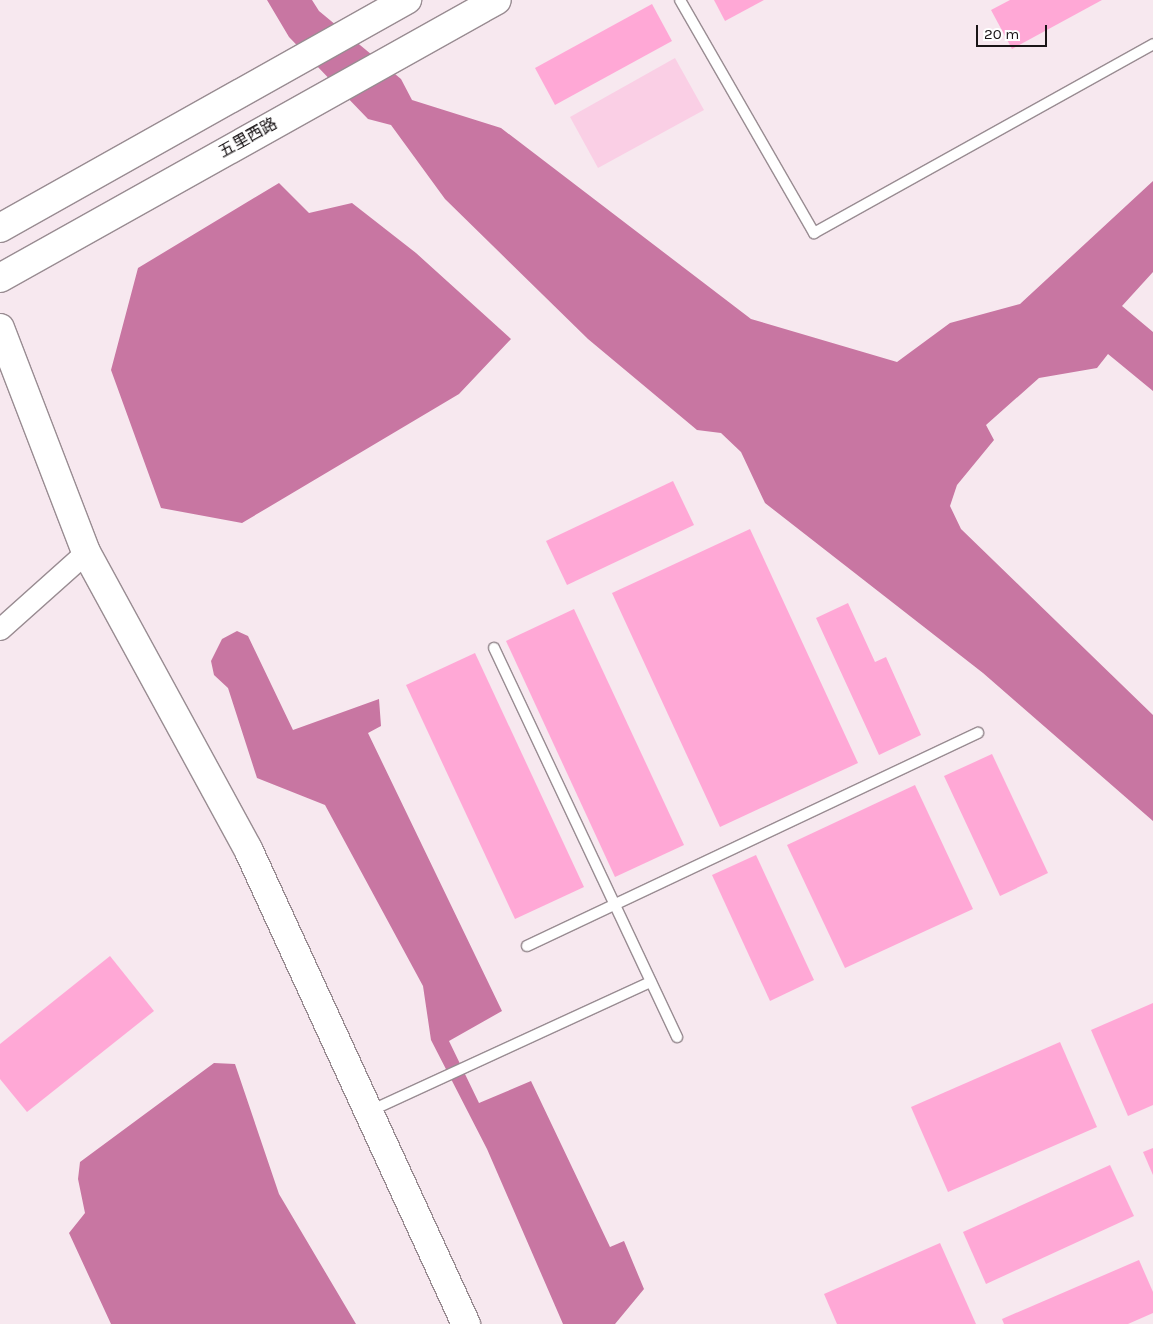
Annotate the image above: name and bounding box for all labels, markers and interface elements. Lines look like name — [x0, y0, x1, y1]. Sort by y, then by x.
scale bar — [978, 15, 1049, 47]
text: 20 m — [984, 25, 1019, 43]
street label: 五里西路 — [215, 114, 281, 162]

